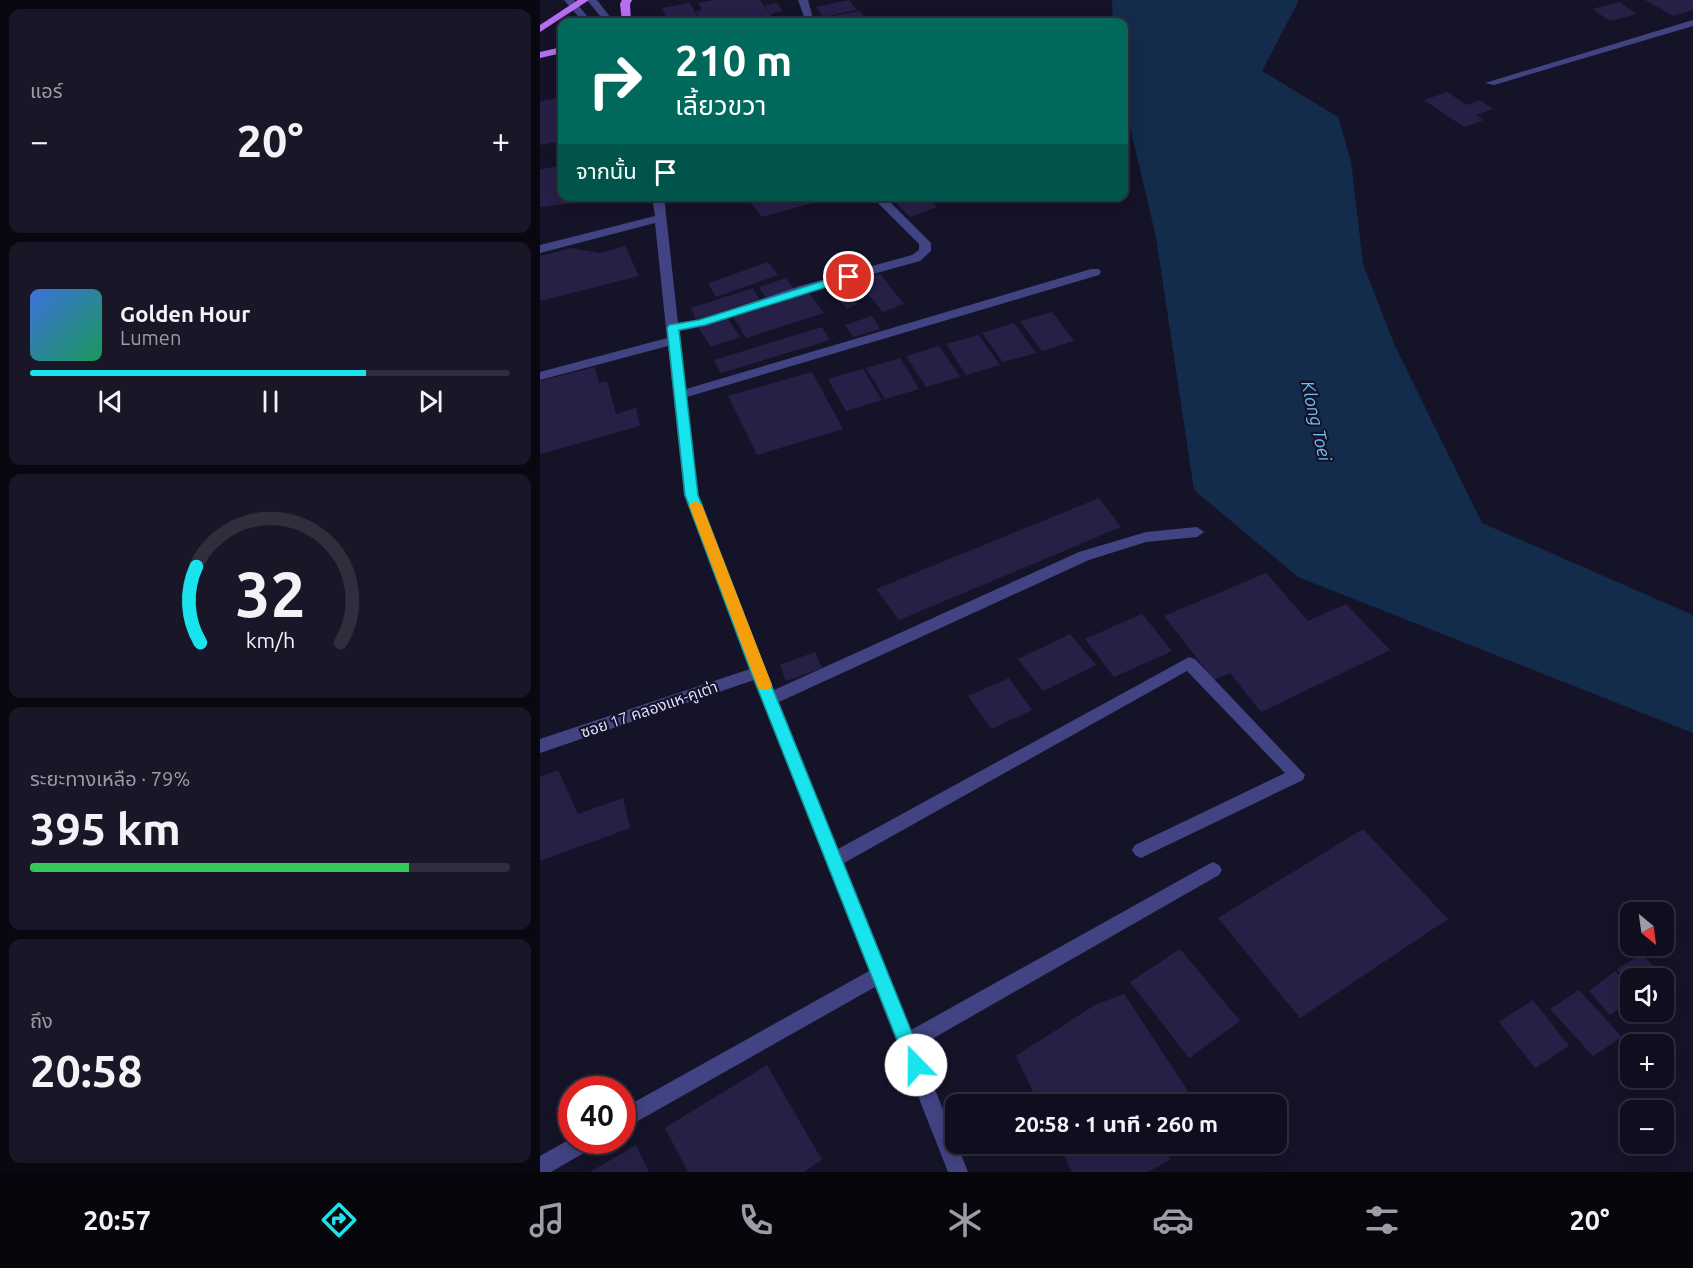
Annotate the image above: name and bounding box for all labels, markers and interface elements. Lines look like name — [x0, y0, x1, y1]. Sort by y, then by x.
text: 210 m — [675, 37, 792, 84]
icon: right — [576, 42, 654, 120]
text: แอร์ — [30, 79, 62, 102]
text: เลี้ยวขวา — [675, 90, 766, 120]
text: 20° — [237, 115, 303, 166]
text: − — [30, 122, 49, 159]
text: + — [491, 122, 510, 159]
icon: arrive — [649, 156, 682, 189]
text: จากนั้น — [576, 158, 637, 183]
pin — [823, 251, 874, 302]
icon: arrive — [832, 260, 865, 293]
text: Golden Hour — [120, 301, 250, 326]
text: Lumen — [120, 326, 181, 349]
water label: Klong Toei — [1298, 379, 1336, 463]
icon: previous — [94, 385, 127, 418]
icon: pause — [254, 385, 287, 418]
icon: next — [414, 385, 447, 418]
text: 32 — [235, 559, 305, 629]
text: km/h — [245, 628, 295, 652]
street label: ซอย 17 คลองแห-คูเต่า — [578, 677, 720, 742]
text: ระยะทางเหลือ · 79% — [30, 767, 190, 790]
text: 395 km — [30, 803, 181, 854]
north arrow — [1620, 902, 1674, 956]
map controls — [1620, 902, 1674, 1154]
button: sound — [1620, 968, 1674, 1022]
text: ถึง — [30, 1009, 53, 1032]
position arrow — [884, 1033, 948, 1097]
button: + — [1620, 1034, 1674, 1088]
text: 20:58 — [30, 1045, 143, 1096]
speed limit sign: 40 — [558, 1076, 636, 1154]
button: − — [1620, 1100, 1674, 1154]
text: 20:58 · 1 นาที · 260 m — [1014, 1111, 1218, 1136]
icon: directions — [318, 1199, 360, 1241]
icon: music — [526, 1199, 568, 1241]
icon: phone — [735, 1199, 777, 1241]
icon: climate — [944, 1199, 986, 1241]
icon: car — [1152, 1199, 1194, 1241]
icon: filters — [1361, 1199, 1403, 1241]
text: 20:57 — [83, 1205, 151, 1235]
text: 20° — [1570, 1205, 1610, 1235]

